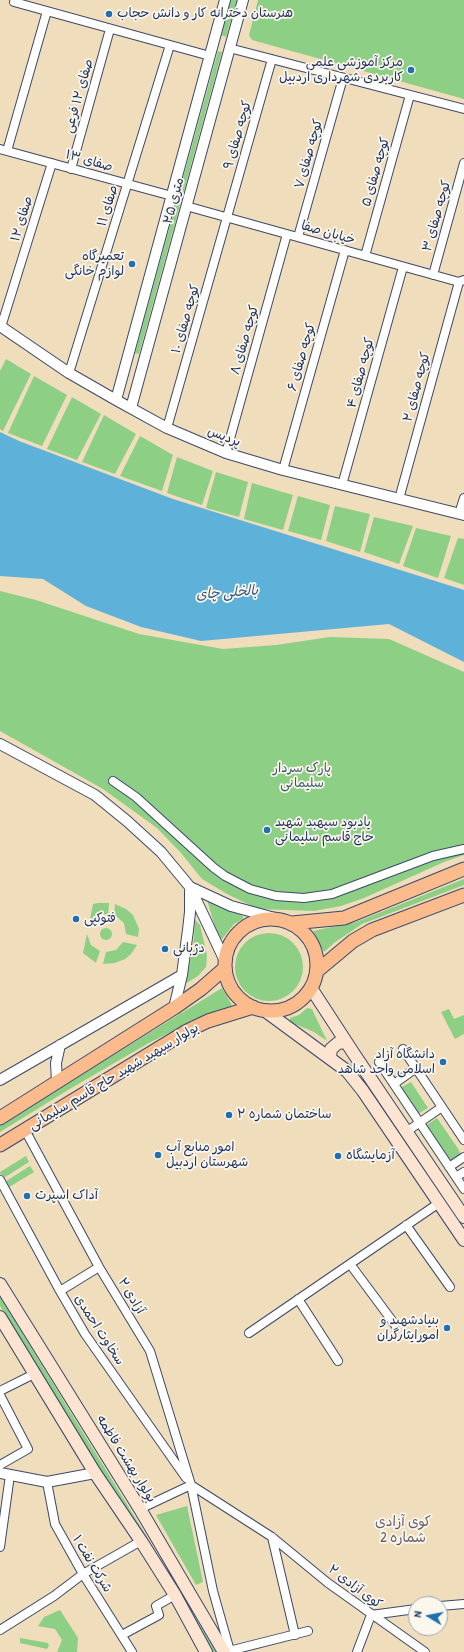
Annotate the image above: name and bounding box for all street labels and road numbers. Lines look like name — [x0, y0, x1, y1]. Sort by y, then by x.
street label: صفای ۱۲ فرعی — [61, 57, 97, 135]
street label: کوچه صفای ۹ — [221, 99, 255, 171]
street label: کوچه صفای ۷ — [292, 117, 326, 191]
street label: کوچه صفای ۵ — [359, 135, 393, 209]
street label: صفای ۱۳ — [64, 147, 114, 175]
street label: ۲۵ متری — [160, 176, 188, 226]
street label: کوچه صفای ۳ — [419, 179, 455, 253]
street label: صفای ۱۱ — [94, 183, 122, 229]
street label: صفای ۱۲ — [8, 194, 36, 244]
street label: خیابان صفا — [299, 218, 357, 248]
street label: کوچه صفای ۱۰ — [169, 282, 203, 356]
street label: کوچه صفای ۸ — [228, 303, 262, 377]
street label: کوچه صفای ۶ — [285, 321, 319, 393]
street label: کوچه صفای ۴ — [344, 336, 378, 410]
street label: کوچه صفای ۲ — [400, 350, 434, 424]
street label: پردیس — [205, 424, 243, 450]
street label: بولوار سپهبد شهید حاج قاسم سلیمانی — [26, 1020, 202, 1134]
street label: آزادی ۲ — [114, 1275, 148, 1317]
street label: سخاوت احمدی — [71, 1292, 127, 1368]
street label: بولوار بهشت فاطمه — [93, 1413, 159, 1505]
street label: شرکت نفت ۱ — [69, 1533, 115, 1595]
street label: کوی آزادی ۲ — [325, 1562, 385, 1612]

